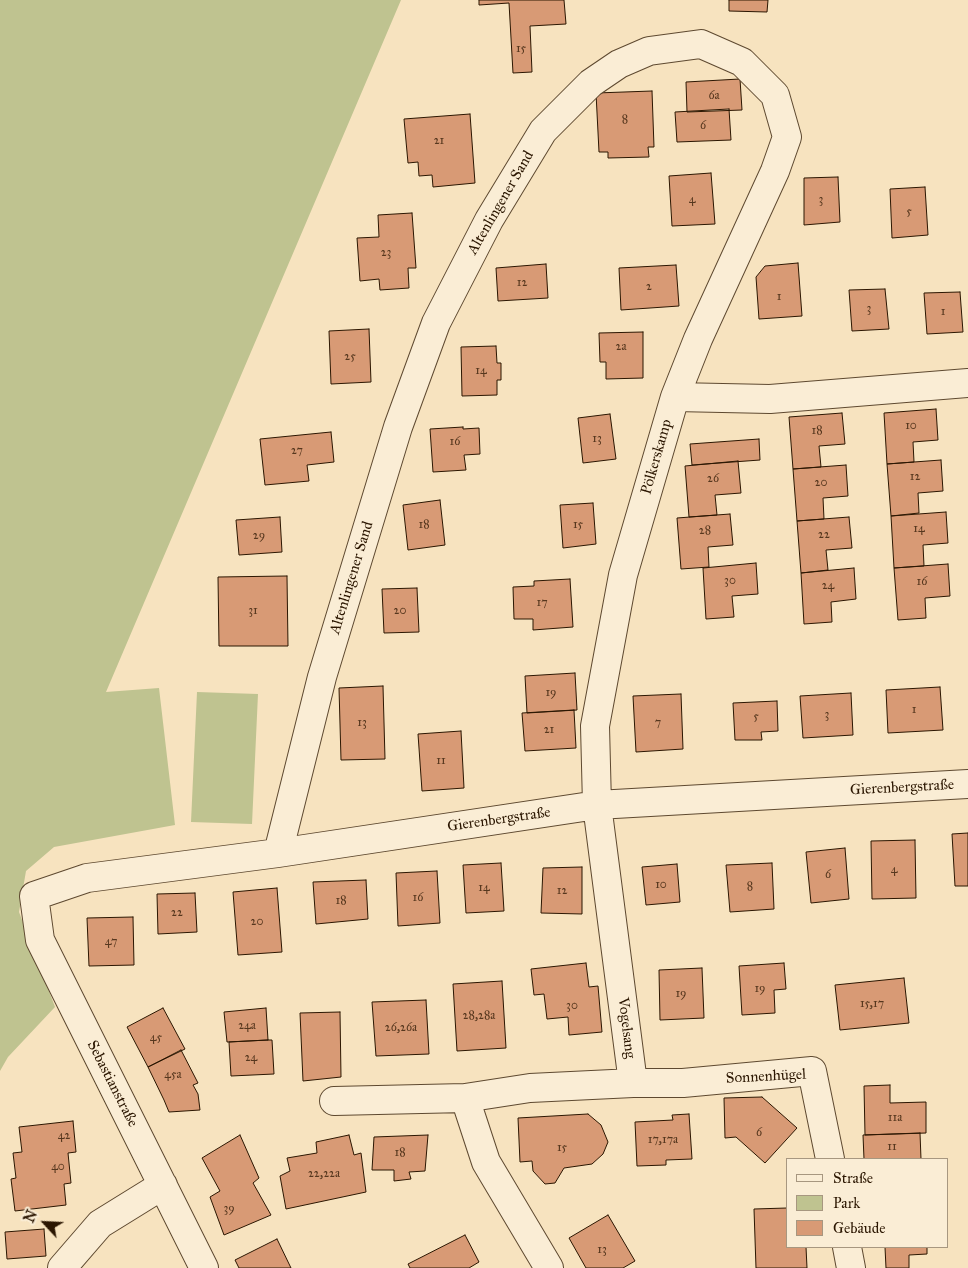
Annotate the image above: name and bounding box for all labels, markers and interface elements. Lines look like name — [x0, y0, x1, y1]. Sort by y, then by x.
house number: 15 — [516, 42, 526, 56]
house number: 6a — [708, 89, 720, 103]
house number: 8 — [622, 113, 628, 127]
house number: 6 — [700, 119, 706, 133]
house number: 21 — [434, 134, 444, 148]
street label: Altenlingener Sand — [464, 148, 538, 258]
house number: 4 — [689, 193, 695, 207]
house number: 3 — [819, 193, 823, 207]
house number: 5 — [906, 205, 912, 219]
house number: 23 — [381, 246, 391, 260]
house number: 12 — [517, 276, 527, 290]
house number: 2 — [646, 280, 652, 294]
house number: 1 — [777, 290, 781, 304]
house number: 3 — [867, 302, 871, 316]
house number: 1 — [941, 305, 945, 319]
house number: 2a — [616, 340, 626, 354]
house number: 25 — [344, 350, 356, 364]
house number: 14 — [475, 364, 487, 378]
street label: Pölkerskamp — [638, 417, 676, 497]
house number: 10 — [905, 419, 917, 433]
house number: 18 — [811, 424, 823, 438]
house number: 13 — [592, 432, 602, 446]
house number: 16 — [450, 435, 460, 449]
house number: 27 — [291, 444, 303, 458]
house number: 12 — [910, 470, 920, 484]
house number: 26 — [707, 472, 719, 486]
house number: 20 — [815, 476, 827, 490]
house number: 18 — [418, 518, 430, 532]
house number: 15 — [573, 518, 583, 532]
street label: Altenlingener Sand — [326, 519, 378, 637]
house number: 14 — [913, 522, 925, 536]
house number: 28 — [699, 524, 711, 538]
house number: 22 — [818, 528, 830, 542]
house number: 29 — [253, 529, 265, 543]
house number: 30 — [724, 574, 736, 588]
house number: 16 — [917, 575, 927, 589]
house number: 24 — [822, 579, 834, 593]
house number: 17 — [536, 596, 548, 610]
house number: 31 — [248, 604, 258, 618]
house number: 20 — [394, 604, 406, 618]
house number: 19 — [545, 686, 557, 700]
house number: 1 — [912, 703, 916, 717]
house number: 3 — [825, 708, 829, 722]
house number: 5 — [753, 710, 759, 724]
house number: 13 — [357, 716, 367, 730]
house number: 7 — [655, 716, 661, 730]
house number: 21 — [544, 723, 554, 737]
house number: 11 — [436, 754, 446, 768]
street label: Gierenbergstraße — [850, 776, 954, 800]
street label: Gierenbergstraße — [446, 804, 552, 836]
house number: 4 — [891, 863, 897, 877]
house number: 6 — [825, 868, 831, 882]
house number: 10 — [655, 878, 667, 892]
house number: 8 — [747, 880, 753, 894]
house number: 14 — [478, 881, 490, 895]
house number: 12 — [557, 884, 567, 898]
house number: 16 — [413, 891, 423, 905]
house number: 18 — [335, 894, 347, 908]
house number: 22 — [171, 906, 183, 920]
house number: 20 — [251, 915, 263, 929]
house number: 47 — [105, 935, 117, 949]
house number: 19 — [754, 982, 766, 996]
house number: 19 — [675, 987, 687, 1001]
street label: Vogelsang — [613, 996, 639, 1060]
house number: 15,17 — [860, 997, 884, 1011]
house number: 30 — [566, 999, 578, 1013]
house number: 28,28a — [463, 1009, 495, 1023]
house number: 24a — [238, 1019, 256, 1033]
house number: 26,26a — [385, 1021, 417, 1035]
house number: 45 — [150, 1031, 162, 1045]
street label: Sebastianstraße — [83, 1038, 141, 1130]
house number: 24 — [245, 1051, 257, 1065]
street label: Sonnenhügel — [725, 1066, 807, 1088]
house number: 45a — [164, 1068, 182, 1082]
house number: 11a — [888, 1111, 902, 1125]
house number: 6 — [756, 1126, 762, 1140]
house number: 42 — [58, 1129, 70, 1143]
house number: 17,17a — [648, 1133, 678, 1147]
house number: 11 — [887, 1140, 897, 1154]
house number: 15 — [557, 1141, 567, 1155]
house number: 18 — [394, 1146, 406, 1160]
legend — [786, 1158, 948, 1248]
house number: 40 — [51, 1160, 65, 1174]
house number: 22,22a — [308, 1167, 340, 1181]
text: Straße — [833, 1169, 873, 1187]
text: Park — [833, 1194, 860, 1212]
north arrow — [20, 1198, 70, 1248]
house number: 39 — [223, 1202, 235, 1216]
text: N — [21, 1207, 41, 1225]
text: Gebäude — [833, 1219, 886, 1237]
house number: 13 — [597, 1243, 607, 1257]

